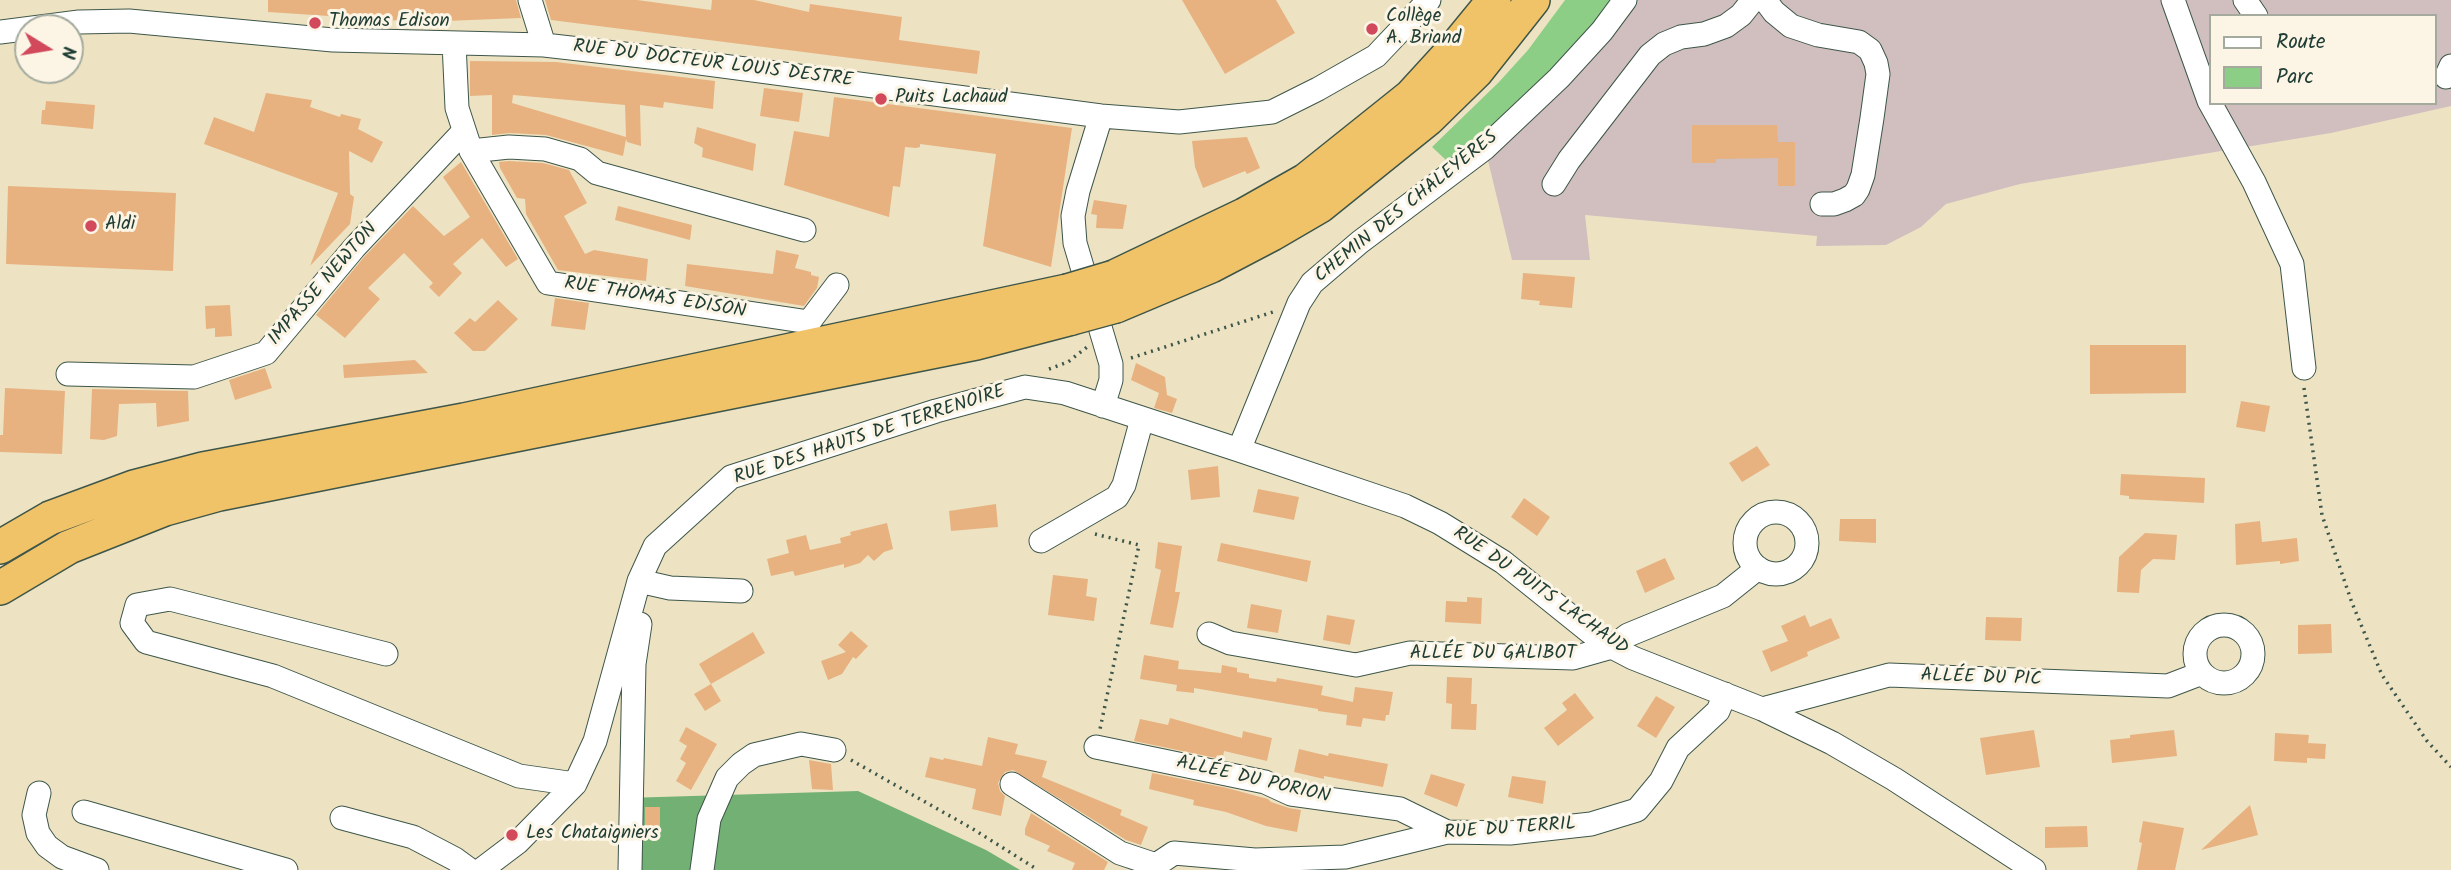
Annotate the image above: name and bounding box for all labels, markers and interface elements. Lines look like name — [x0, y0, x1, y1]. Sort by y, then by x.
place label: Collège A. Briand — [1386, 7, 1461, 51]
place label: Thomas Edison — [329, 12, 450, 34]
north arrow — [14, 14, 84, 84]
legend — [2210, 14, 2437, 105]
marker: Thomas Edison — [307, 15, 323, 31]
marker: Collège A. Briand — [1364, 21, 1380, 37]
text: Route — [2276, 26, 2325, 59]
street label: RUE DU DOCTEUR LOUIS DESTRE — [572, 37, 854, 93]
text: N — [52, 44, 84, 61]
text: Parc — [2276, 61, 2314, 94]
place label: Puits Lachaud — [895, 88, 1007, 110]
marker: Puits Lachaud — [873, 91, 889, 107]
street label: CHEMIN DES CHALEYÈRES — [1311, 127, 1503, 289]
place label: Aldi — [105, 215, 135, 237]
marker: Aldi — [83, 218, 99, 234]
street label: IMPASSE NEWTON — [264, 219, 384, 351]
street label: RUE THOMAS EDISON — [562, 273, 748, 325]
street label: RUE DES HAUTS DE TERRENOIRE — [731, 381, 1009, 491]
street label: RUE DU PUITS LACHAUD — [1448, 523, 1632, 661]
street label: ALLÉE DU GALIBOT — [1410, 644, 1576, 666]
street label: ALLÉE DU PIC — [1920, 665, 2042, 693]
street label: ALLÉE DU PORION — [1174, 752, 1332, 810]
street label: RUE DU TERRIL — [1443, 814, 1577, 846]
place label: Les Chataigniers — [526, 824, 659, 846]
marker: Les Chataigniers — [504, 827, 520, 843]

